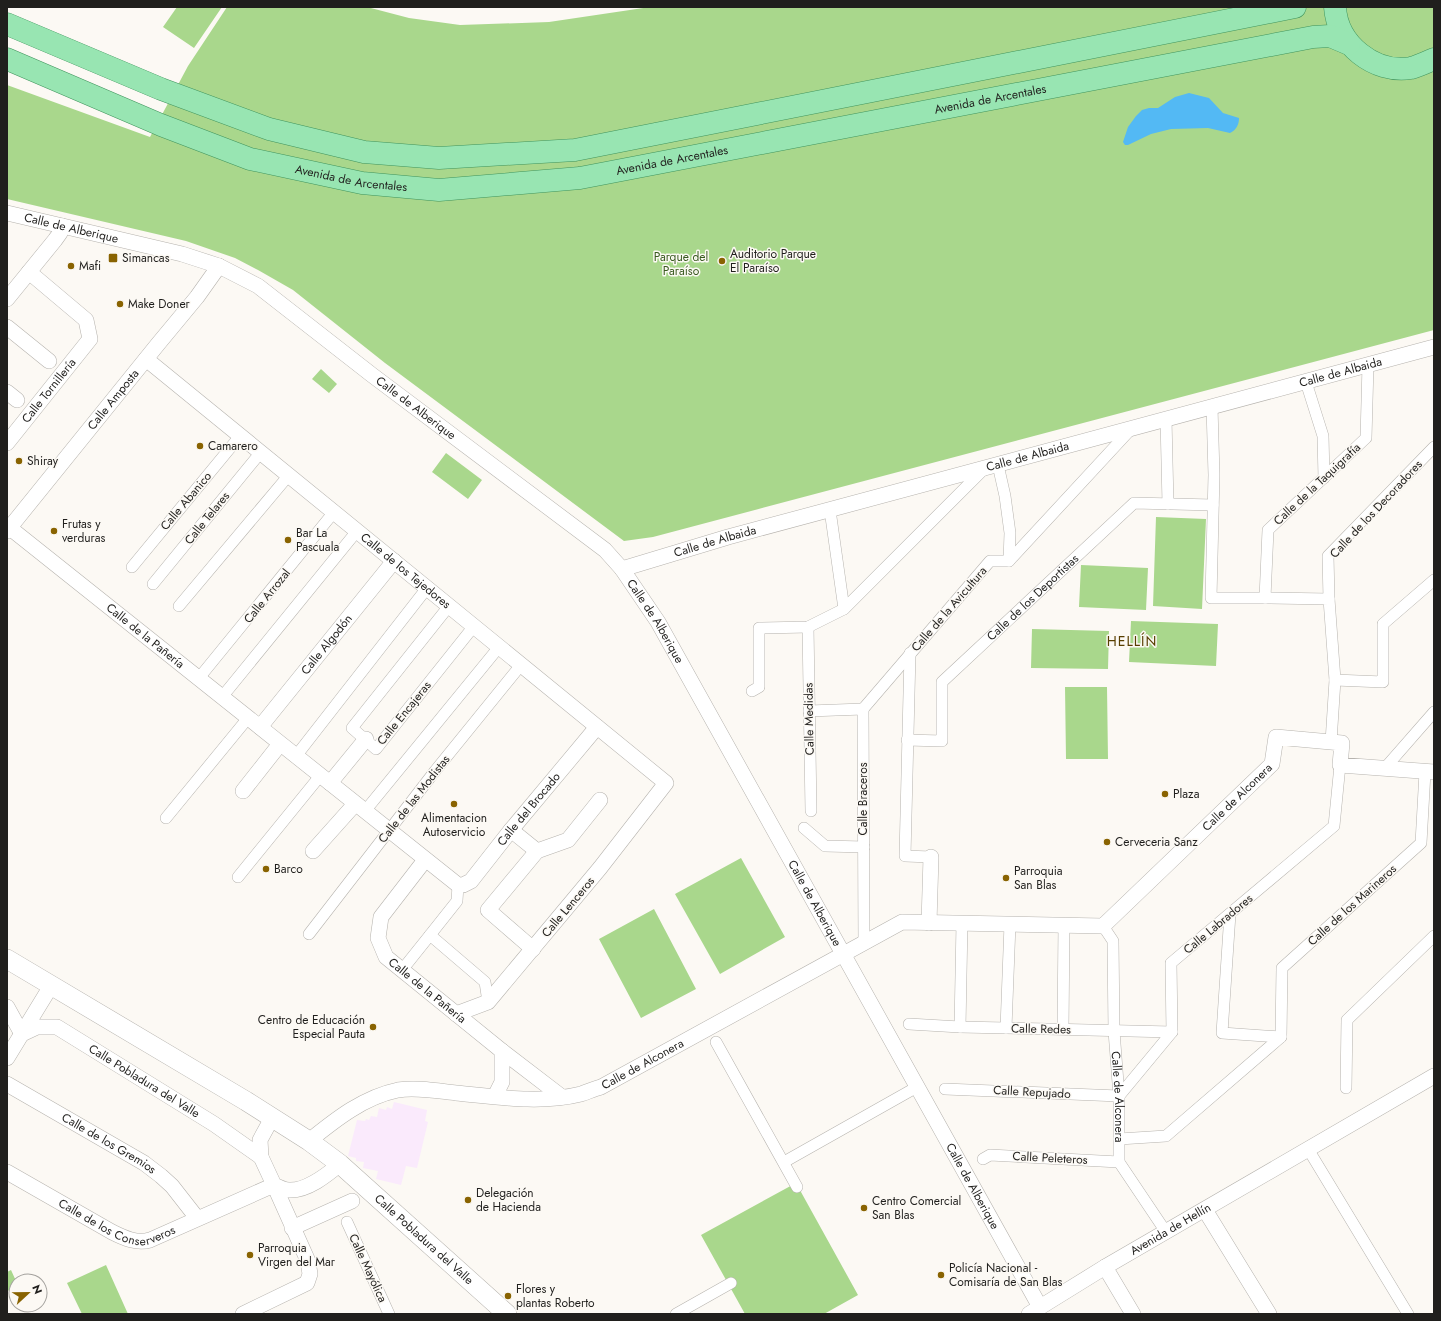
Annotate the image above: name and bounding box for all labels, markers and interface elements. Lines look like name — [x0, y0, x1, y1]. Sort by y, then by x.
street label: Avenida de Arcentales — [933, 79, 1048, 119]
street label: Avenida de Arcentales — [615, 141, 730, 180]
street label: Avenida de Arcentales — [294, 160, 408, 196]
street label: Calle de Alberique — [22, 208, 120, 248]
place label: Auditorio Parque El Paraíso — [730, 245, 816, 277]
park label: Parque del Paraíso — [654, 248, 708, 280]
place label: Simancas — [122, 249, 170, 267]
marker: Simancas — [107, 252, 119, 264]
marker: Auditorio Parque El Paraíso — [717, 256, 727, 266]
place label: Mafi — [79, 257, 101, 275]
marker: Mafi — [66, 261, 76, 271]
place label: Make Doner — [128, 295, 191, 313]
marker: Make Doner — [115, 299, 125, 309]
street label: Calle de Albaida — [1297, 352, 1384, 392]
street label: Calle Tornillería — [17, 354, 80, 427]
street label: Calle Amposta — [83, 365, 143, 434]
street label: Calle de Alberique — [372, 372, 460, 444]
place label: Camarero — [208, 437, 258, 455]
street label: Calle de Albaida — [984, 437, 1071, 476]
street label: Calle de la Taquigrafía — [1269, 439, 1365, 529]
marker: Camarero — [195, 441, 205, 451]
place label: Shiray — [27, 452, 59, 470]
marker: Shiray — [14, 456, 24, 466]
street label: Calle de los Decoradores — [1326, 456, 1427, 562]
street label: Calle Abanico — [156, 467, 216, 534]
street label: Calle Telares — [180, 488, 234, 548]
place label: Frutas y verduras — [62, 515, 105, 547]
street label: Calle de Albaida — [672, 521, 758, 562]
place label: Bar La Pascuala — [296, 524, 339, 556]
marker: Frutas y verduras — [49, 526, 59, 536]
street label: Calle de los Tejedores — [357, 528, 455, 613]
marker: Bar La Pascuala — [283, 535, 293, 545]
street label: Calle de los Deportistas — [983, 550, 1083, 645]
street label: Calle de la Avicultura — [907, 562, 991, 656]
street label: Calle Arrozal — [239, 565, 295, 627]
street label: Calle de Alberique — [622, 575, 688, 667]
street label: Calle de la Pañería — [102, 599, 188, 673]
street label: Calle Algodón — [297, 610, 357, 679]
district label: HELLÍN — [1107, 631, 1157, 651]
street label: Calle Encajeras — [373, 677, 436, 749]
street label: Calle Medidas — [799, 682, 819, 755]
street label: Calle de las Modistas — [374, 751, 454, 847]
street label: Calle de Alconera — [1198, 759, 1277, 835]
street label: Calle Braceros — [854, 762, 872, 836]
street label: Calle del Brocado — [493, 768, 565, 850]
place label: Plaza — [1173, 785, 1200, 803]
marker: Plaza — [1160, 789, 1170, 799]
marker: Alimentacion Autoservicio — [449, 799, 459, 809]
place label: Alimentacion Autoservicio — [421, 809, 487, 841]
place label: Cerveceria Sanz — [1115, 833, 1198, 851]
marker: Cerveceria Sanz — [1102, 837, 1112, 847]
street label: Calle de Alberique — [783, 857, 846, 950]
place label: Barco — [274, 860, 303, 878]
street label: Calle de los Marineros — [1304, 860, 1401, 950]
place label: Parroquia San Blas — [1014, 862, 1063, 894]
marker: Barco — [261, 864, 271, 874]
street label: Calle Lenceros — [537, 873, 599, 941]
marker: Parroquia San Blas — [1001, 873, 1011, 883]
street label: Calle Labradores — [1179, 890, 1257, 958]
street label: Calle de la Pañería — [384, 953, 470, 1028]
place label: Centro de Educación Especial Pauta — [258, 1011, 365, 1043]
street label: Calle Redes — [1011, 1019, 1071, 1039]
marker: Centro de Educación Especial Pauta — [368, 1022, 378, 1032]
street label: Calle de Alconera — [598, 1034, 687, 1094]
street label: Calle Pobladura del Valle — [85, 1040, 203, 1122]
street label: Calle de Alconera — [1107, 1051, 1128, 1143]
street label: Calle Repujado — [993, 1081, 1072, 1103]
street label: Calle de los Gremios — [58, 1108, 160, 1178]
street label: Calle de Alberique — [941, 1140, 1004, 1233]
street label: Calle Peleteros — [1012, 1147, 1088, 1169]
place label: Delegación de Hacienda — [476, 1184, 541, 1216]
street label: Calle Pobladura del Valle — [370, 1190, 477, 1289]
place label: Centro Comercial San Blas — [872, 1192, 961, 1224]
street label: Calle de los Conserveros — [55, 1194, 178, 1250]
marker: Delegación de Hacienda — [463, 1195, 473, 1205]
street label: Avenida de Hellín — [1127, 1198, 1214, 1260]
marker: Centro Comercial San Blas — [859, 1203, 869, 1213]
street label: Calle Mayólica — [344, 1231, 392, 1305]
place label: Parroquia Virgen del Mar — [258, 1239, 336, 1271]
marker: Parroquia Virgen del Mar — [245, 1250, 255, 1260]
place label: Policía Nacional - Comisaría de San Blas — [949, 1259, 1063, 1291]
marker: Policía Nacional - Comisaría de San Blas — [936, 1270, 946, 1280]
north arrow — [8, 1273, 48, 1313]
place label: Flores y plantas Roberto — [516, 1280, 595, 1312]
text: N — [28, 1282, 46, 1296]
marker: Flores y plantas Roberto — [503, 1291, 513, 1301]

